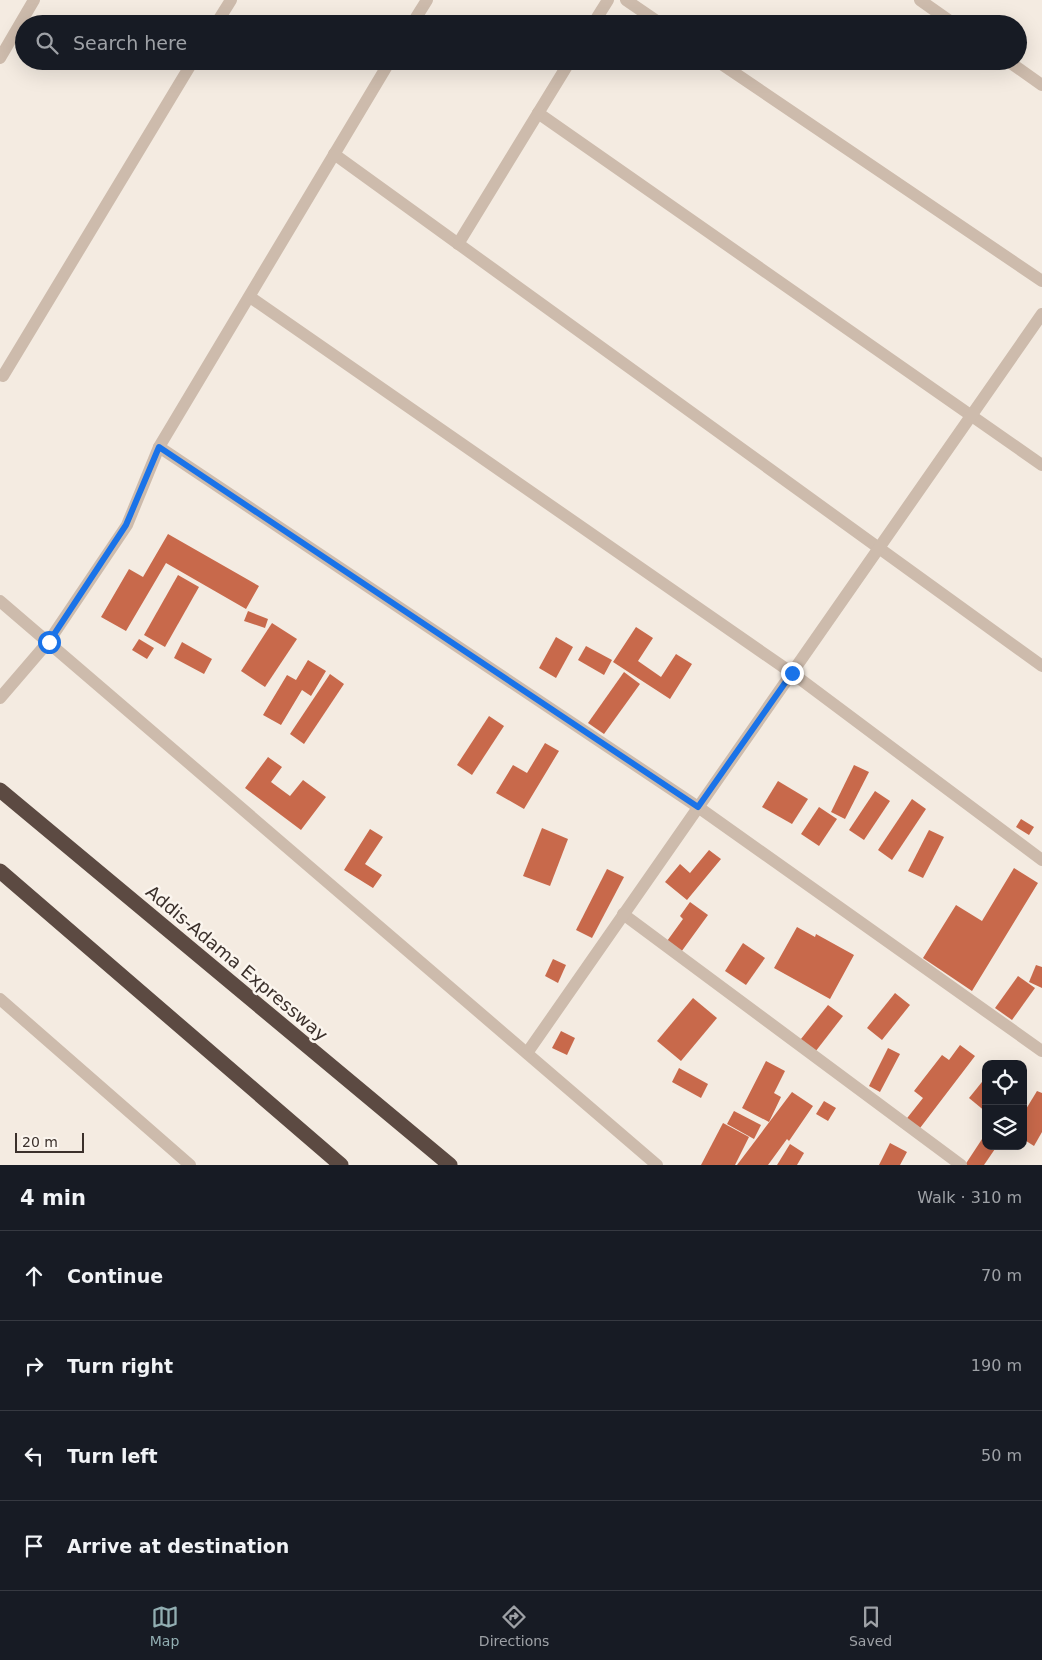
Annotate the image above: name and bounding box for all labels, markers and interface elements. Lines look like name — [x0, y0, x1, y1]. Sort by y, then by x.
search box — [15, 15, 1027, 70]
icon: search — [33, 29, 61, 57]
text: Search here — [73, 32, 187, 54]
route start — [38, 631, 61, 654]
route end — [781, 662, 804, 685]
street label: Addis-Adama Expressway — [142, 881, 332, 1045]
map controls — [982, 1060, 1027, 1150]
button: locate — [982, 1060, 1027, 1105]
button: layers — [982, 1105, 1027, 1150]
scale bar — [15, 1130, 84, 1153]
text: 20 m — [22, 1134, 58, 1150]
text: 4 min — [20, 1186, 86, 1210]
text: Walk · 310 m — [917, 1188, 1022, 1207]
icon: ahead — [20, 1262, 48, 1290]
text: Continue — [67, 1265, 163, 1287]
text: 70 m — [981, 1266, 1022, 1285]
icon: right — [20, 1352, 48, 1380]
text: Turn right — [67, 1355, 173, 1377]
text: 190 m — [971, 1356, 1022, 1375]
icon: left — [20, 1442, 48, 1470]
text: Turn left — [67, 1445, 158, 1467]
text: 50 m — [981, 1446, 1022, 1465]
icon: arrive — [20, 1532, 48, 1560]
text: Arrive at destination — [67, 1535, 289, 1557]
tab: Map — [150, 1603, 179, 1649]
tab: Directions — [479, 1603, 549, 1649]
tab: Saved — [849, 1603, 892, 1649]

